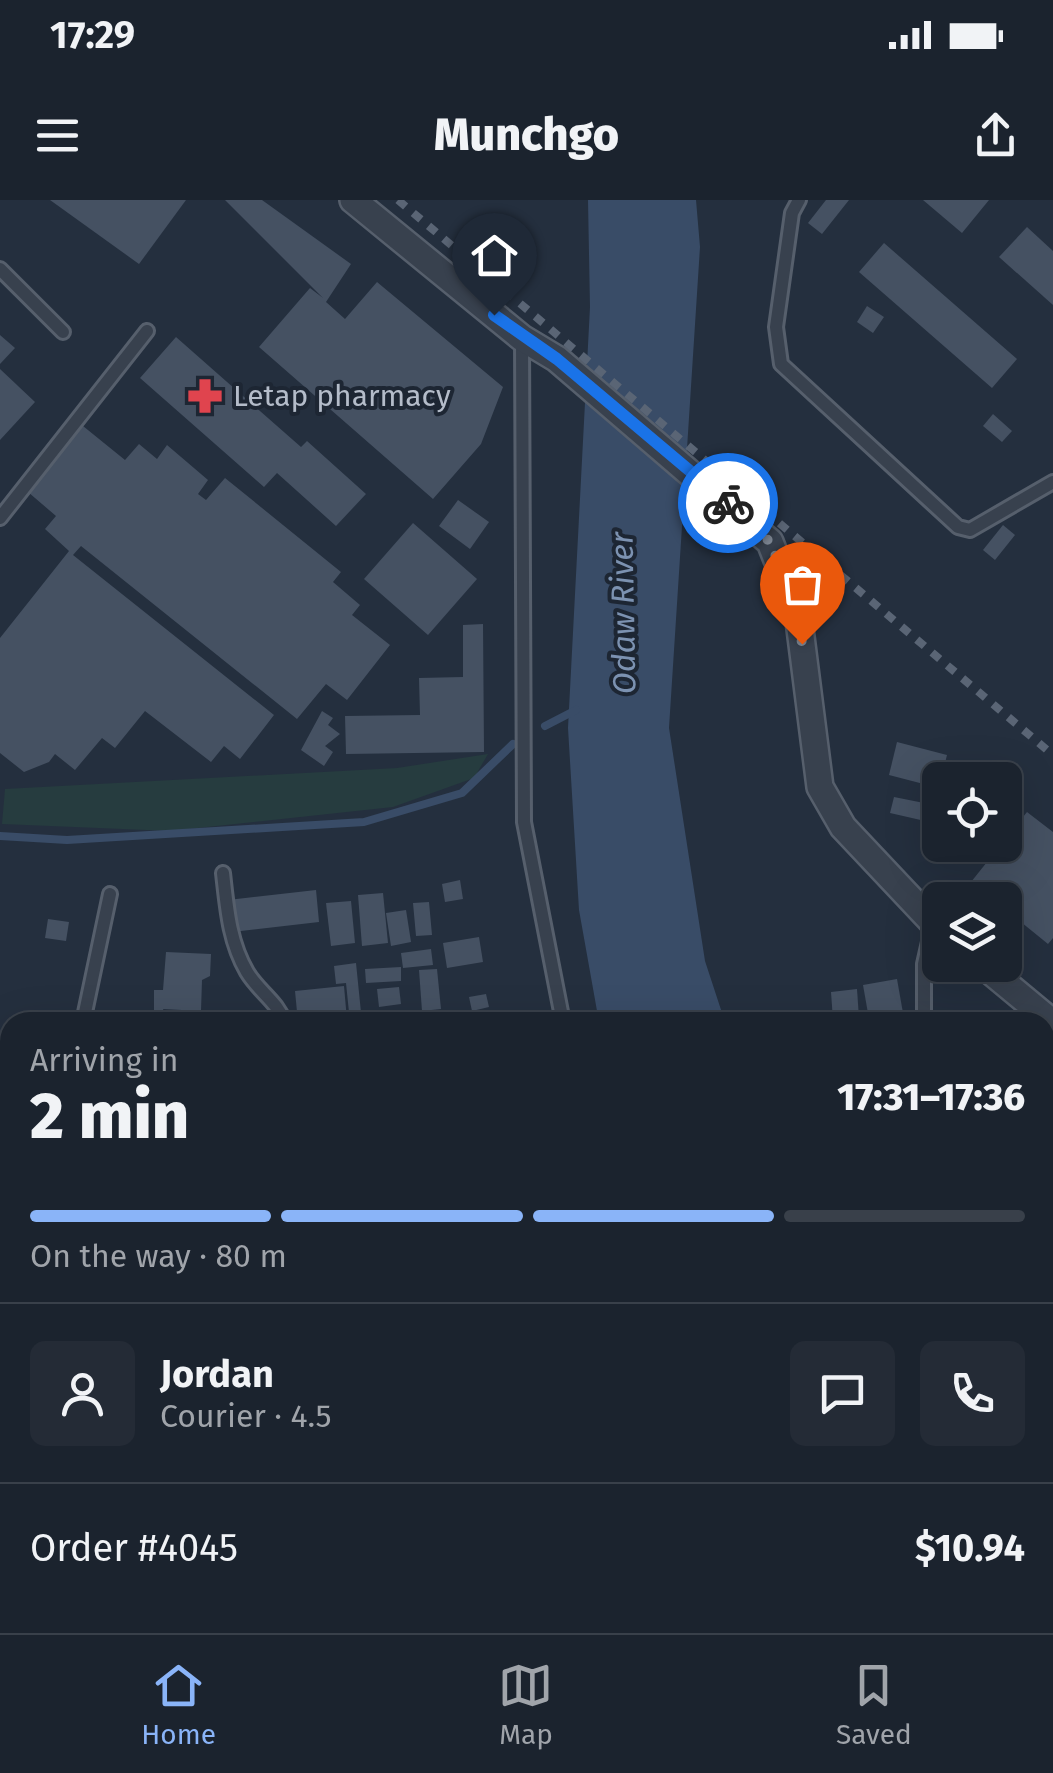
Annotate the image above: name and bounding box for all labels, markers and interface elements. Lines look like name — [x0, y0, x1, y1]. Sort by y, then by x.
text: 17:29 — [50, 12, 135, 58]
icon: menu — [30, 108, 85, 163]
text: Munchgo — [434, 108, 619, 162]
icon: share — [968, 108, 1023, 163]
pin — [452, 213, 537, 316]
icon: home — [467, 228, 522, 283]
pharmacy icon: Letap pharmacy — [186, 377, 224, 415]
place label: Letap pharmacy — [233, 378, 451, 414]
courier — [678, 453, 778, 553]
icon: bike — [701, 476, 756, 531]
water label: Odaw River — [603, 530, 643, 694]
pin — [760, 542, 845, 645]
icon: bag — [775, 557, 830, 612]
map controls — [922, 762, 1022, 982]
button: locate — [922, 762, 1022, 862]
button: layers — [922, 882, 1022, 982]
text: Arriving in — [30, 1041, 178, 1079]
text: 17:31–17:36 — [837, 1074, 1025, 1120]
text: 2 min — [30, 1077, 189, 1155]
text: On the way · 80 m — [30, 1237, 287, 1275]
button: person — [30, 1341, 135, 1446]
button: chat — [790, 1341, 895, 1446]
button: phone — [920, 1341, 1025, 1446]
text: Jordan — [160, 1351, 274, 1397]
text: Courier · 4.5 — [160, 1397, 331, 1435]
text: Order #4045 — [30, 1525, 238, 1571]
text: $10.94 — [915, 1525, 1025, 1571]
tab: Home — [141, 1658, 216, 1751]
tab: Map — [498, 1658, 553, 1751]
tab: Saved — [836, 1658, 912, 1751]

